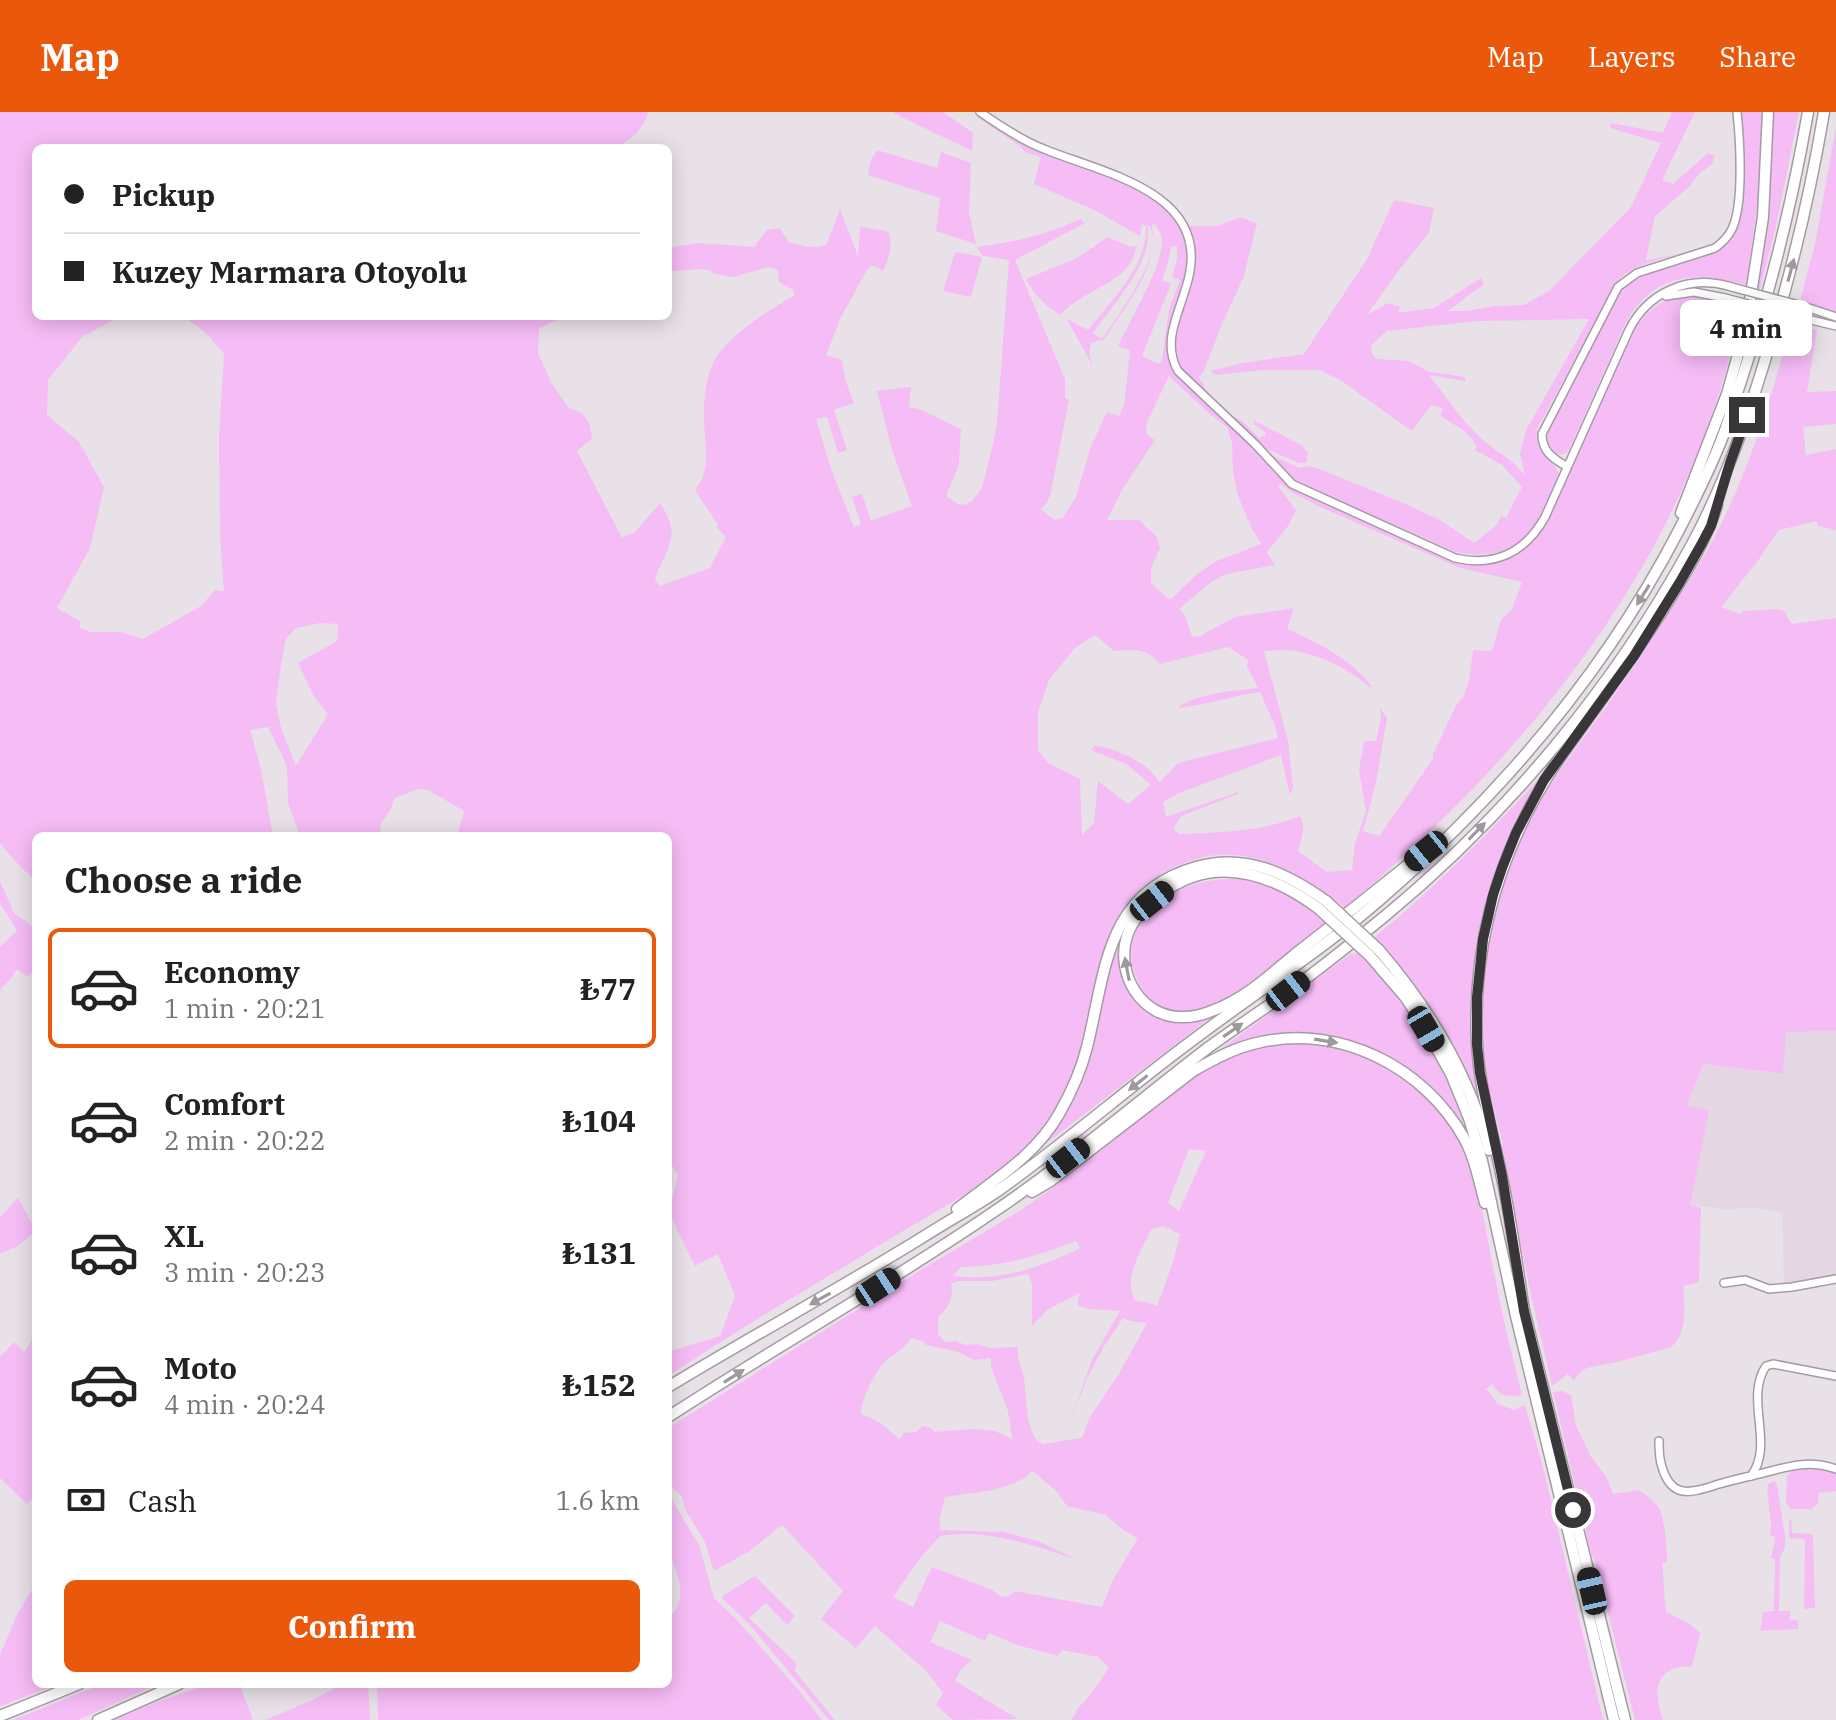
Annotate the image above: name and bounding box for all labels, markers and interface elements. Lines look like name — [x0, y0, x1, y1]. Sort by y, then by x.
text: Map — [40, 32, 120, 81]
text: Map — [1487, 38, 1544, 75]
text: Layers — [1588, 38, 1675, 75]
text: Share — [1719, 38, 1796, 75]
text: Pickup — [112, 175, 215, 214]
text: Kuzey Marmara Otoyolu — [112, 252, 467, 291]
one-way arrow — [1785, 257, 1798, 281]
callout: 4 min — [1681, 299, 1813, 355]
text: 4 min — [1710, 311, 1782, 345]
route end — [1729, 397, 1765, 433]
one-way arrow — [1636, 584, 1650, 606]
one-way arrow — [1467, 822, 1486, 841]
car — [1400, 827, 1452, 875]
text: Choose a ride — [64, 856, 303, 903]
car — [1126, 877, 1178, 925]
icon: car — [68, 952, 140, 1024]
text: Economy — [164, 952, 300, 991]
one-way arrow — [1120, 956, 1133, 981]
car — [1262, 967, 1314, 1015]
text: ₺77 — [580, 969, 636, 1008]
text: 1 min · 20:21 — [164, 991, 326, 1025]
car — [1404, 1002, 1448, 1056]
one-way arrow — [1222, 1023, 1243, 1039]
one-way arrow — [1314, 1035, 1339, 1048]
one-way arrow — [1128, 1074, 1148, 1090]
icon: car — [68, 1084, 140, 1156]
text: Comfort — [164, 1084, 285, 1123]
text: ₺104 — [562, 1101, 636, 1140]
text: 2 min · 20:22 — [164, 1123, 326, 1157]
car — [1042, 1134, 1094, 1182]
icon: car — [68, 1216, 140, 1288]
text: XL — [164, 1216, 204, 1255]
text: ₺131 — [562, 1233, 636, 1272]
text: 3 min · 20:23 — [164, 1255, 326, 1289]
car — [851, 1264, 905, 1310]
one-way arrow — [809, 1292, 831, 1306]
icon: car — [68, 1348, 140, 1420]
text: Moto — [164, 1348, 237, 1387]
text: ₺152 — [562, 1365, 636, 1404]
one-way arrow — [723, 1369, 745, 1383]
text: 4 min · 20:24 — [164, 1387, 326, 1421]
icon: cash — [64, 1478, 108, 1522]
text: Cash — [128, 1481, 197, 1520]
text: 1.6 km — [556, 1483, 640, 1517]
route start — [1555, 1492, 1591, 1528]
car — [1575, 1565, 1609, 1617]
button: Confirm — [64, 1580, 640, 1672]

